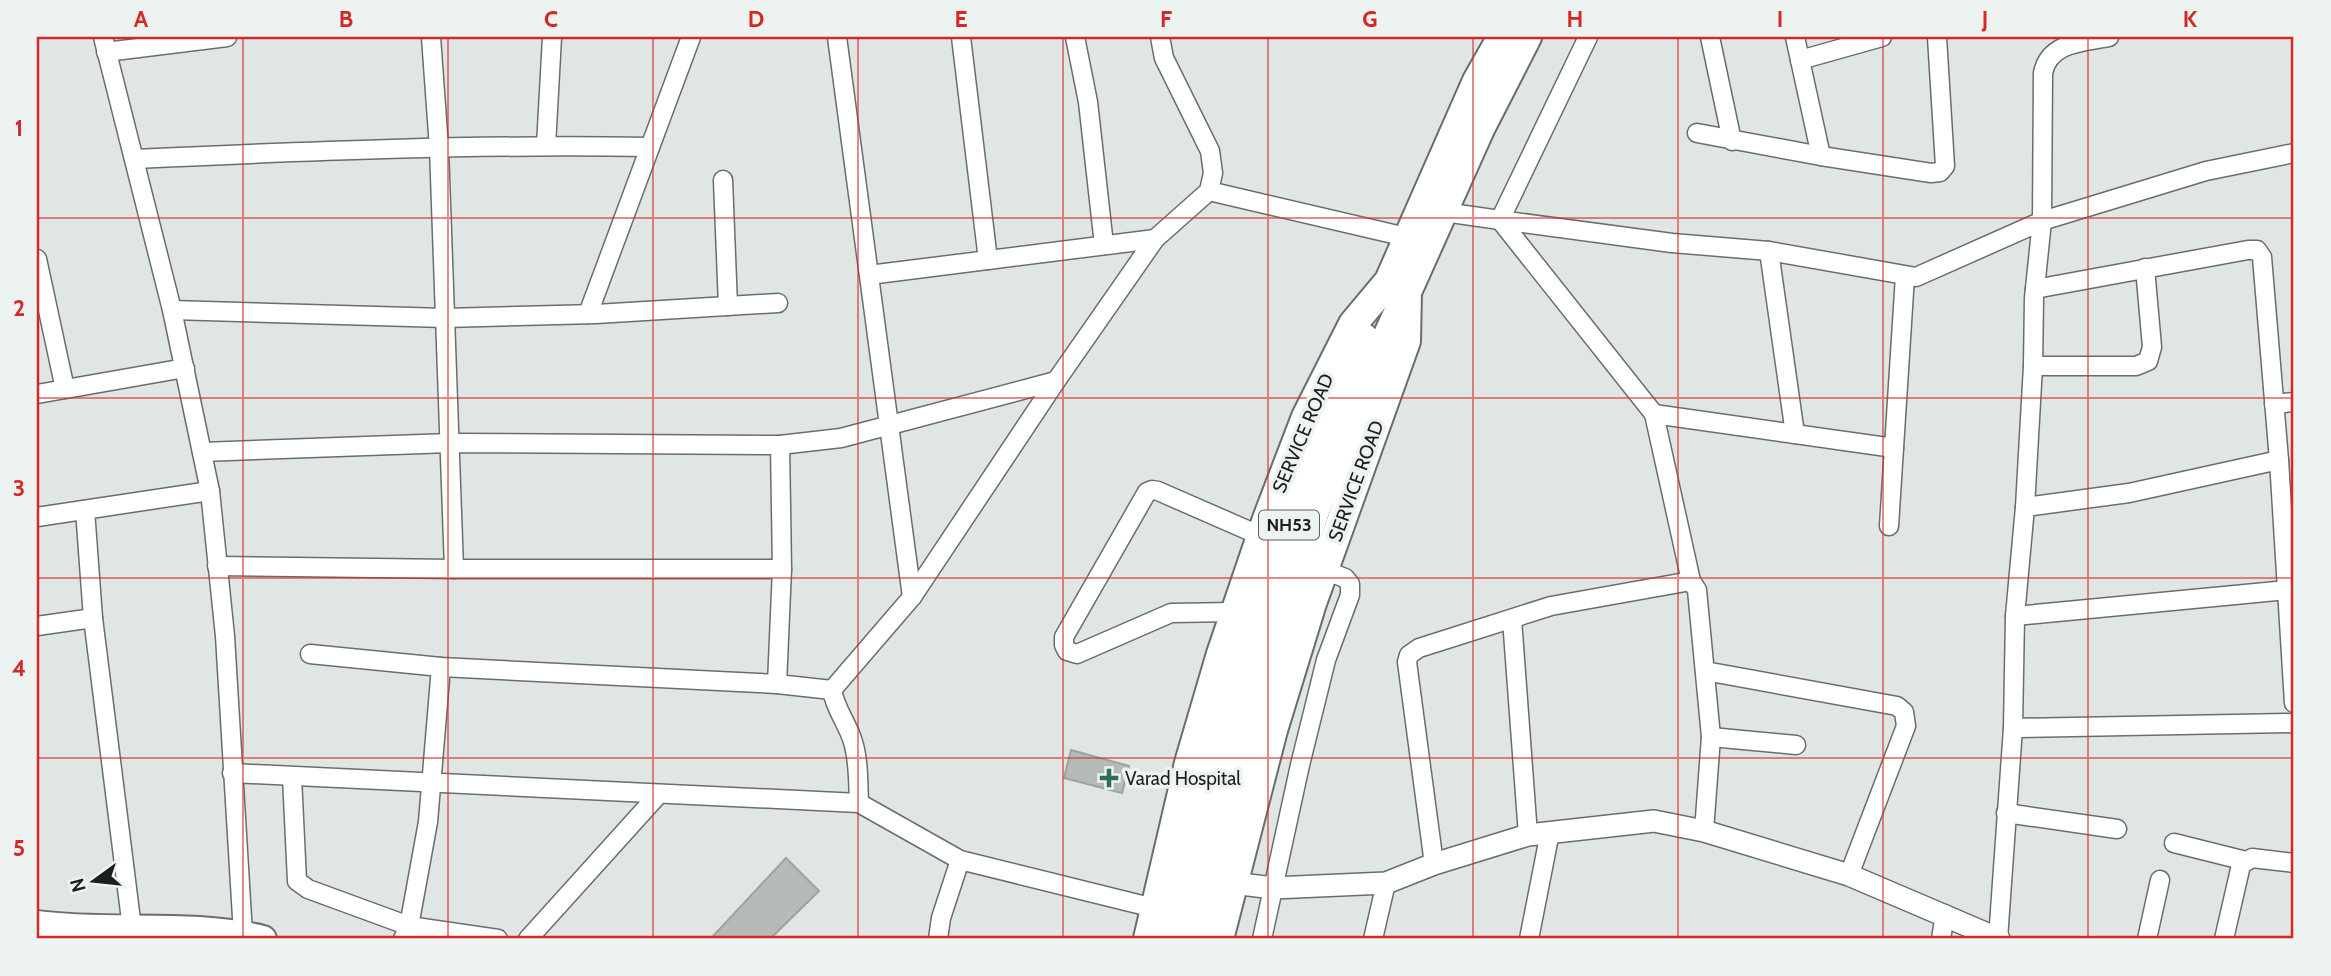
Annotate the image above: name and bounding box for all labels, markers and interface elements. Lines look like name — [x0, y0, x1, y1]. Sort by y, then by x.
text: A — [134, 5, 149, 33]
text: B — [339, 5, 353, 33]
text: C — [544, 5, 558, 33]
text: D — [748, 5, 764, 33]
text: E — [954, 5, 968, 33]
text: F — [1160, 5, 1172, 33]
text: G — [1362, 5, 1378, 33]
text: H — [1567, 5, 1583, 33]
text: I — [1777, 5, 1783, 33]
text: J — [1981, 5, 1988, 33]
text: K — [2183, 5, 2198, 33]
text: 1 — [15, 114, 23, 142]
text: 2 — [13, 294, 25, 322]
street label: SERVICE ROAD — [1268, 370, 1339, 496]
street label: SERVICE ROAD — [1323, 417, 1389, 545]
text: 3 — [13, 474, 25, 502]
road number: NH53 — [1259, 510, 1319, 540]
text: 4 — [12, 654, 26, 682]
place label: Varad Hospital — [1125, 767, 1241, 790]
marker: Varad Hospital — [1099, 768, 1119, 788]
text: 5 — [13, 834, 25, 862]
north arrow — [60, 846, 130, 916]
text: N — [65, 876, 91, 895]

